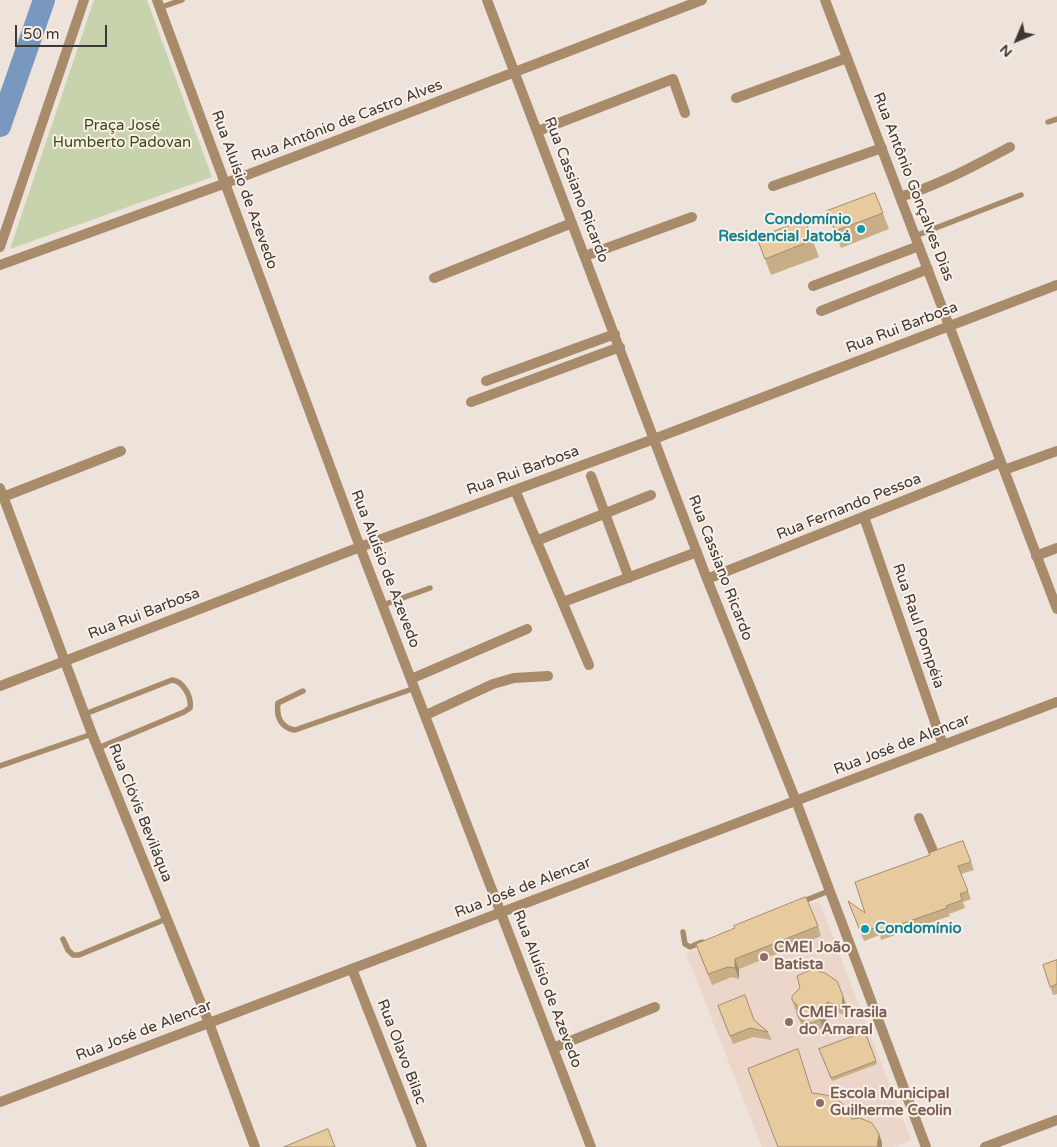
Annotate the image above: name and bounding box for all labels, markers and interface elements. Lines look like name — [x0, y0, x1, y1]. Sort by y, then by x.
scale bar — [18, 15, 110, 47]
north arrow — [992, 15, 1042, 65]
text: 50 m — [23, 25, 60, 43]
text: N — [996, 41, 1016, 61]
street label: Rua Antônio de Castro Alves — [249, 76, 445, 166]
street label: Rua Antônio Gonçalves Dias — [869, 90, 957, 284]
street label: Rua Aluísio de Azevedo — [207, 108, 281, 272]
street label: Rua Cassiano Ricardo — [540, 115, 612, 265]
park label: Praça José Humberto Padovan — [53, 117, 191, 152]
place label: Condomínio Residencial Jatobá — [718, 211, 851, 246]
marker: Condomínio Residencial Jatobá — [855, 223, 867, 235]
street label: Rua Rui Barbosa — [844, 298, 960, 358]
street label: Rua Rui Barbosa — [464, 442, 582, 500]
street label: Rua Fernando Pessoa — [774, 470, 924, 544]
street label: Rua Aluísio de Azevedo — [347, 488, 423, 650]
street label: Rua Cassiano Ricardo — [684, 493, 756, 643]
street label: Rua Raul Pompéia — [888, 561, 948, 691]
street label: Rua Rui Barbosa — [86, 584, 202, 644]
street label: Rua José de Alencar — [831, 711, 973, 779]
street label: Rua Clóvis Beviláqua — [104, 741, 176, 885]
street label: Rua José de Alencar — [452, 854, 594, 922]
street label: Rua Aluísio de Azevedo — [509, 908, 585, 1070]
place label: Condomínio — [875, 920, 962, 938]
marker: Condomínio — [859, 923, 871, 935]
place label: CMEI João Batista — [774, 939, 850, 974]
marker: CMEI João Batista — [758, 951, 770, 963]
street label: Rua José de Alencar — [73, 997, 215, 1065]
street label: Rua Olavo Bilac — [373, 997, 429, 1107]
place label: CMEI Trasila do Amaral — [799, 1004, 887, 1039]
marker: CMEI Trasila do Amaral — [783, 1016, 795, 1028]
place label: Escola Municipal Guilherme Ceolin — [830, 1085, 952, 1120]
marker: Escola Municipal Guilherme Ceolin — [814, 1097, 826, 1109]

